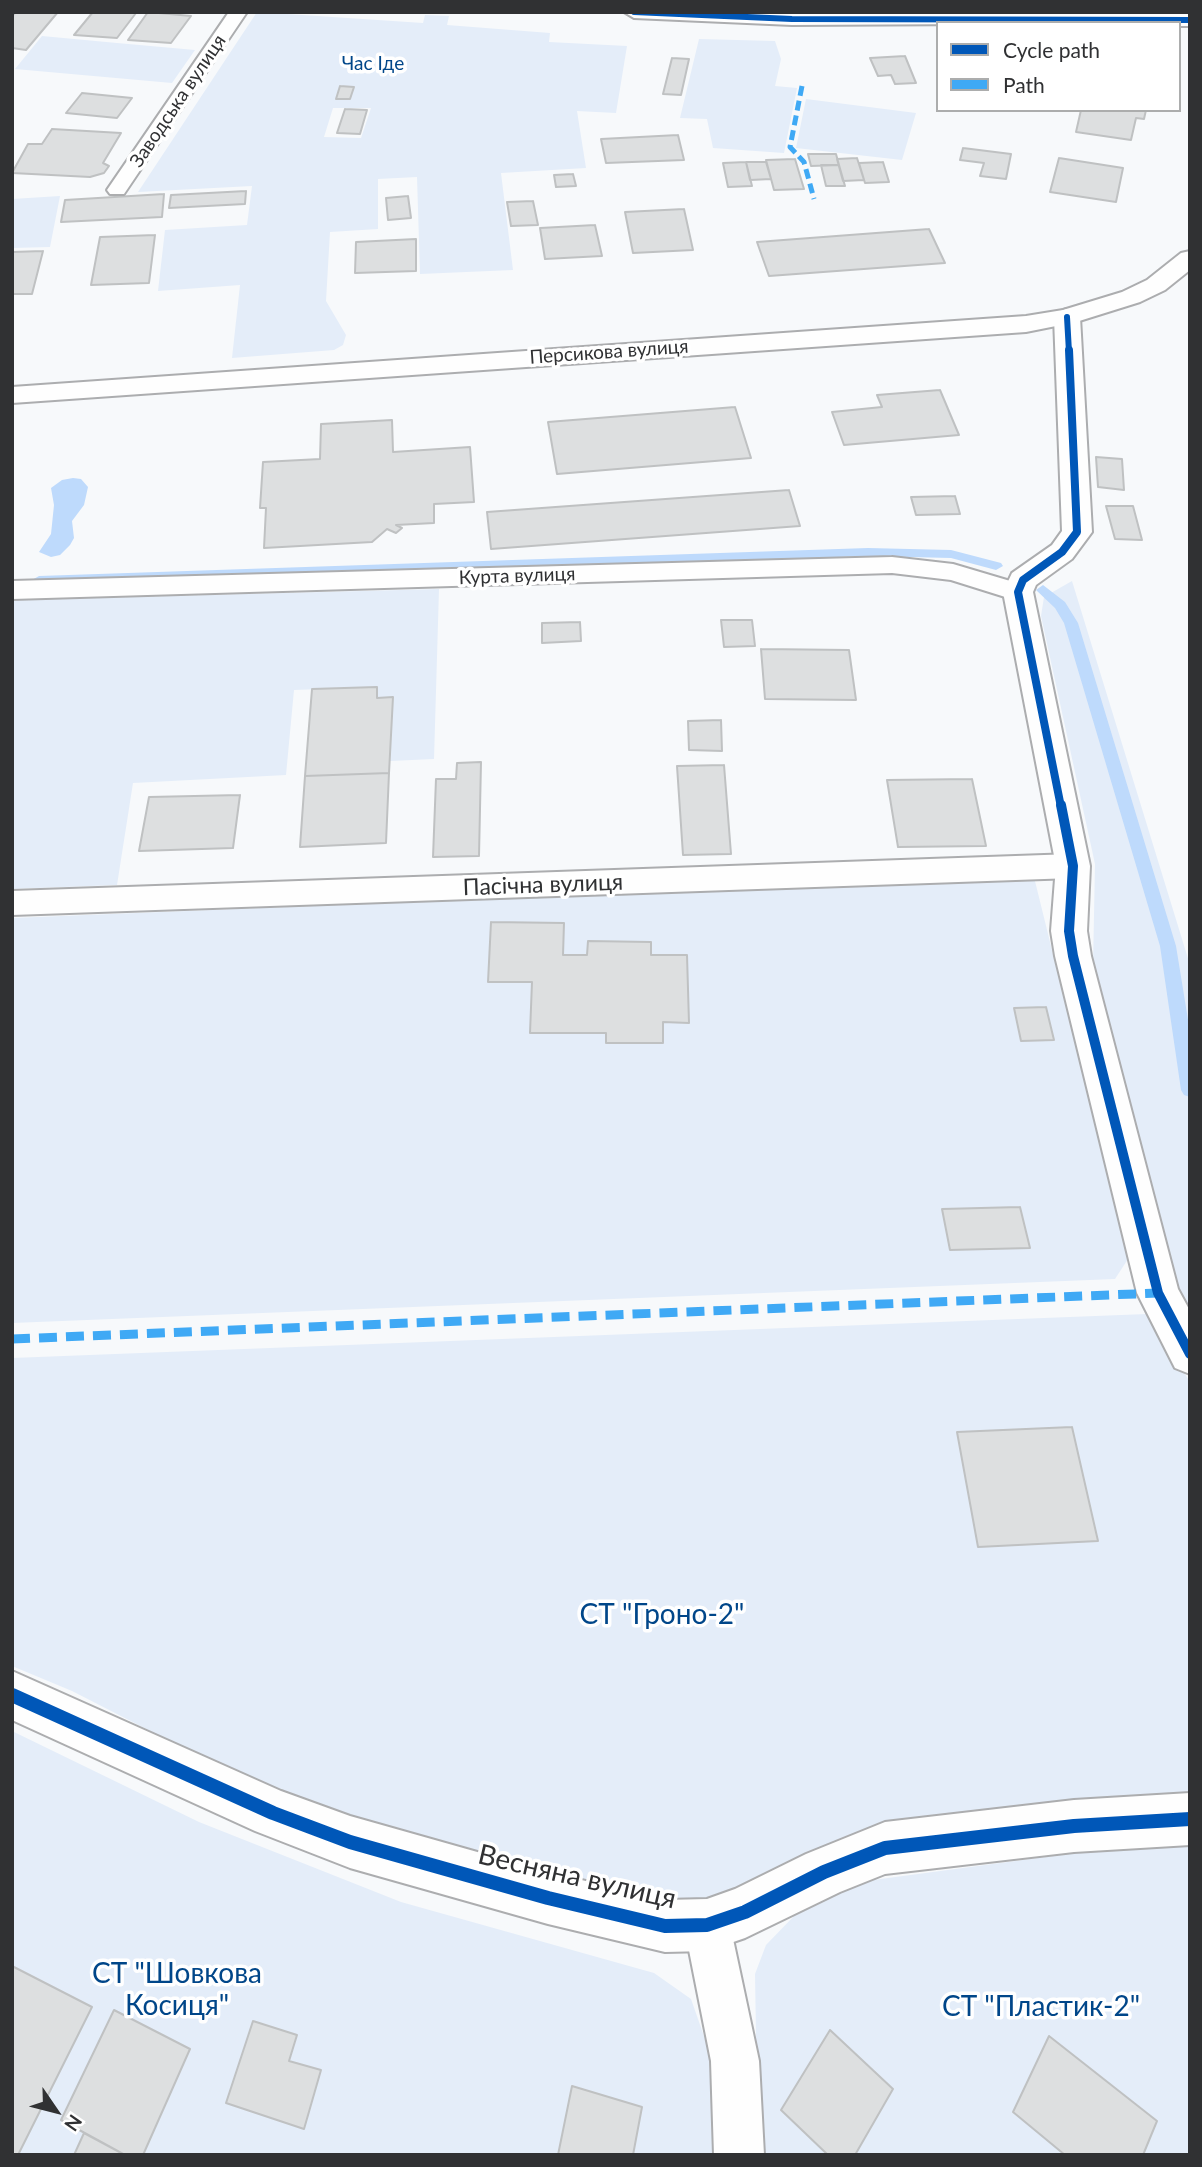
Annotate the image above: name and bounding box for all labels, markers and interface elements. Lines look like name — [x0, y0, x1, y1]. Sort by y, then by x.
legend — [936, 21, 1181, 112]
street label: Заводська вулиця — [125, 30, 231, 172]
text: Cycle path — [1003, 37, 1100, 62]
park label: Час Іде — [342, 53, 404, 75]
text: Path — [1003, 72, 1045, 97]
street label: Персикова вулиця — [529, 335, 689, 369]
street label: Курта вулиця — [458, 563, 576, 589]
street label: Пасічна вулиця — [462, 868, 624, 902]
park label: СТ "Гроно-2" — [580, 1598, 744, 1632]
street label: Весняна вулиця — [475, 1838, 679, 1916]
park label: СТ "Шовкова Косиця" — [92, 1957, 262, 2023]
park label: СТ "Пластик-2" — [942, 1990, 1140, 2024]
north arrow — [21, 2076, 91, 2146]
text: N — [60, 2111, 87, 2136]

